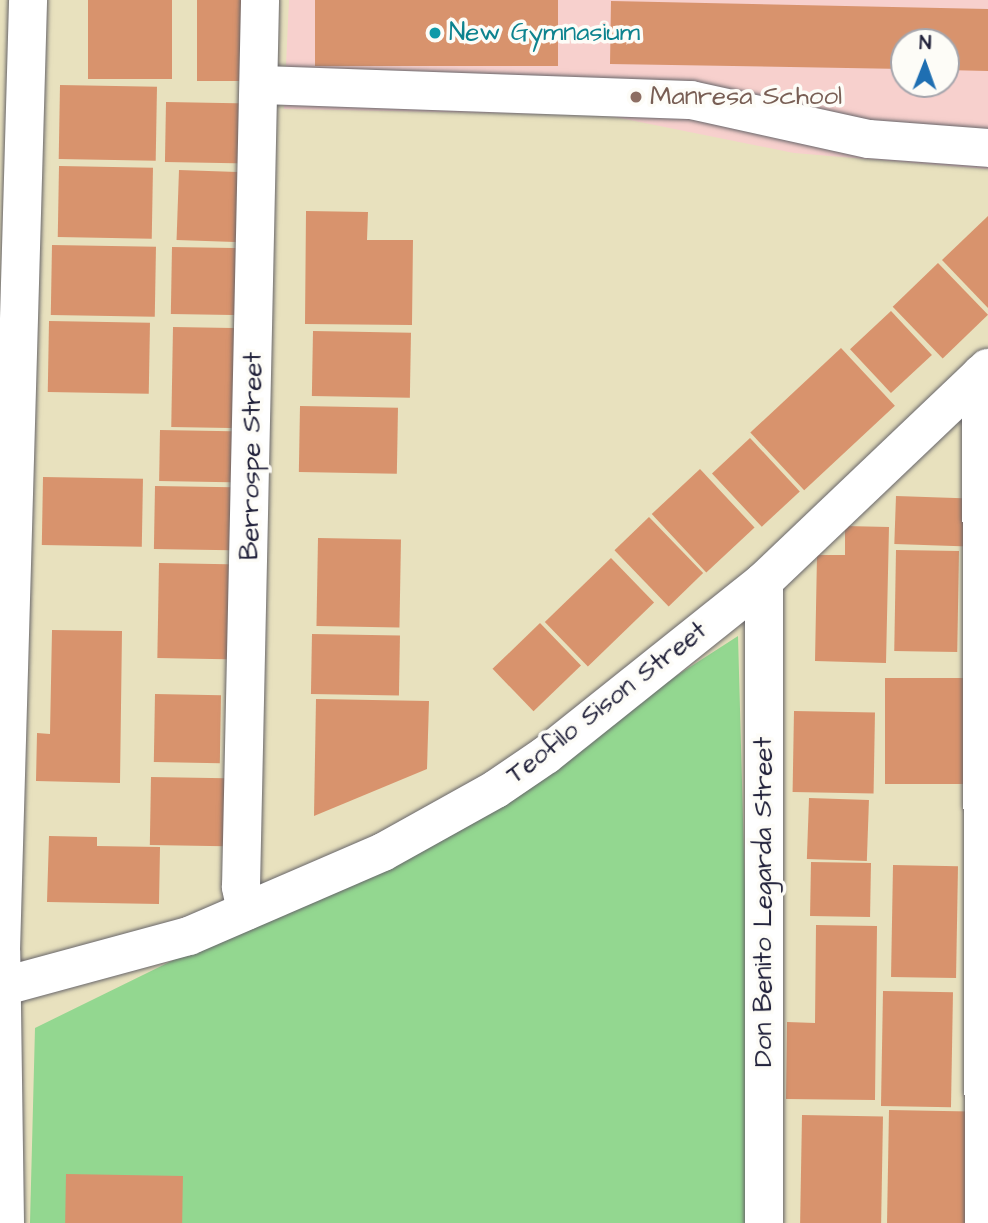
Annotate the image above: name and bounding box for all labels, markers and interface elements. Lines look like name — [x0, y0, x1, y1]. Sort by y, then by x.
place label: New Gymnasium — [449, 17, 640, 49]
marker: New Gymnasium — [427, 25, 443, 41]
north arrow — [890, 28, 960, 98]
text: N — [919, 30, 932, 57]
place label: Manresa School — [650, 81, 842, 113]
marker: Manresa School — [628, 89, 644, 105]
street label: Berrospe Street — [235, 352, 269, 560]
street label: Teofilo Sison Street — [501, 615, 713, 791]
street label: Don Benito Legarda Street — [748, 737, 780, 1067]

